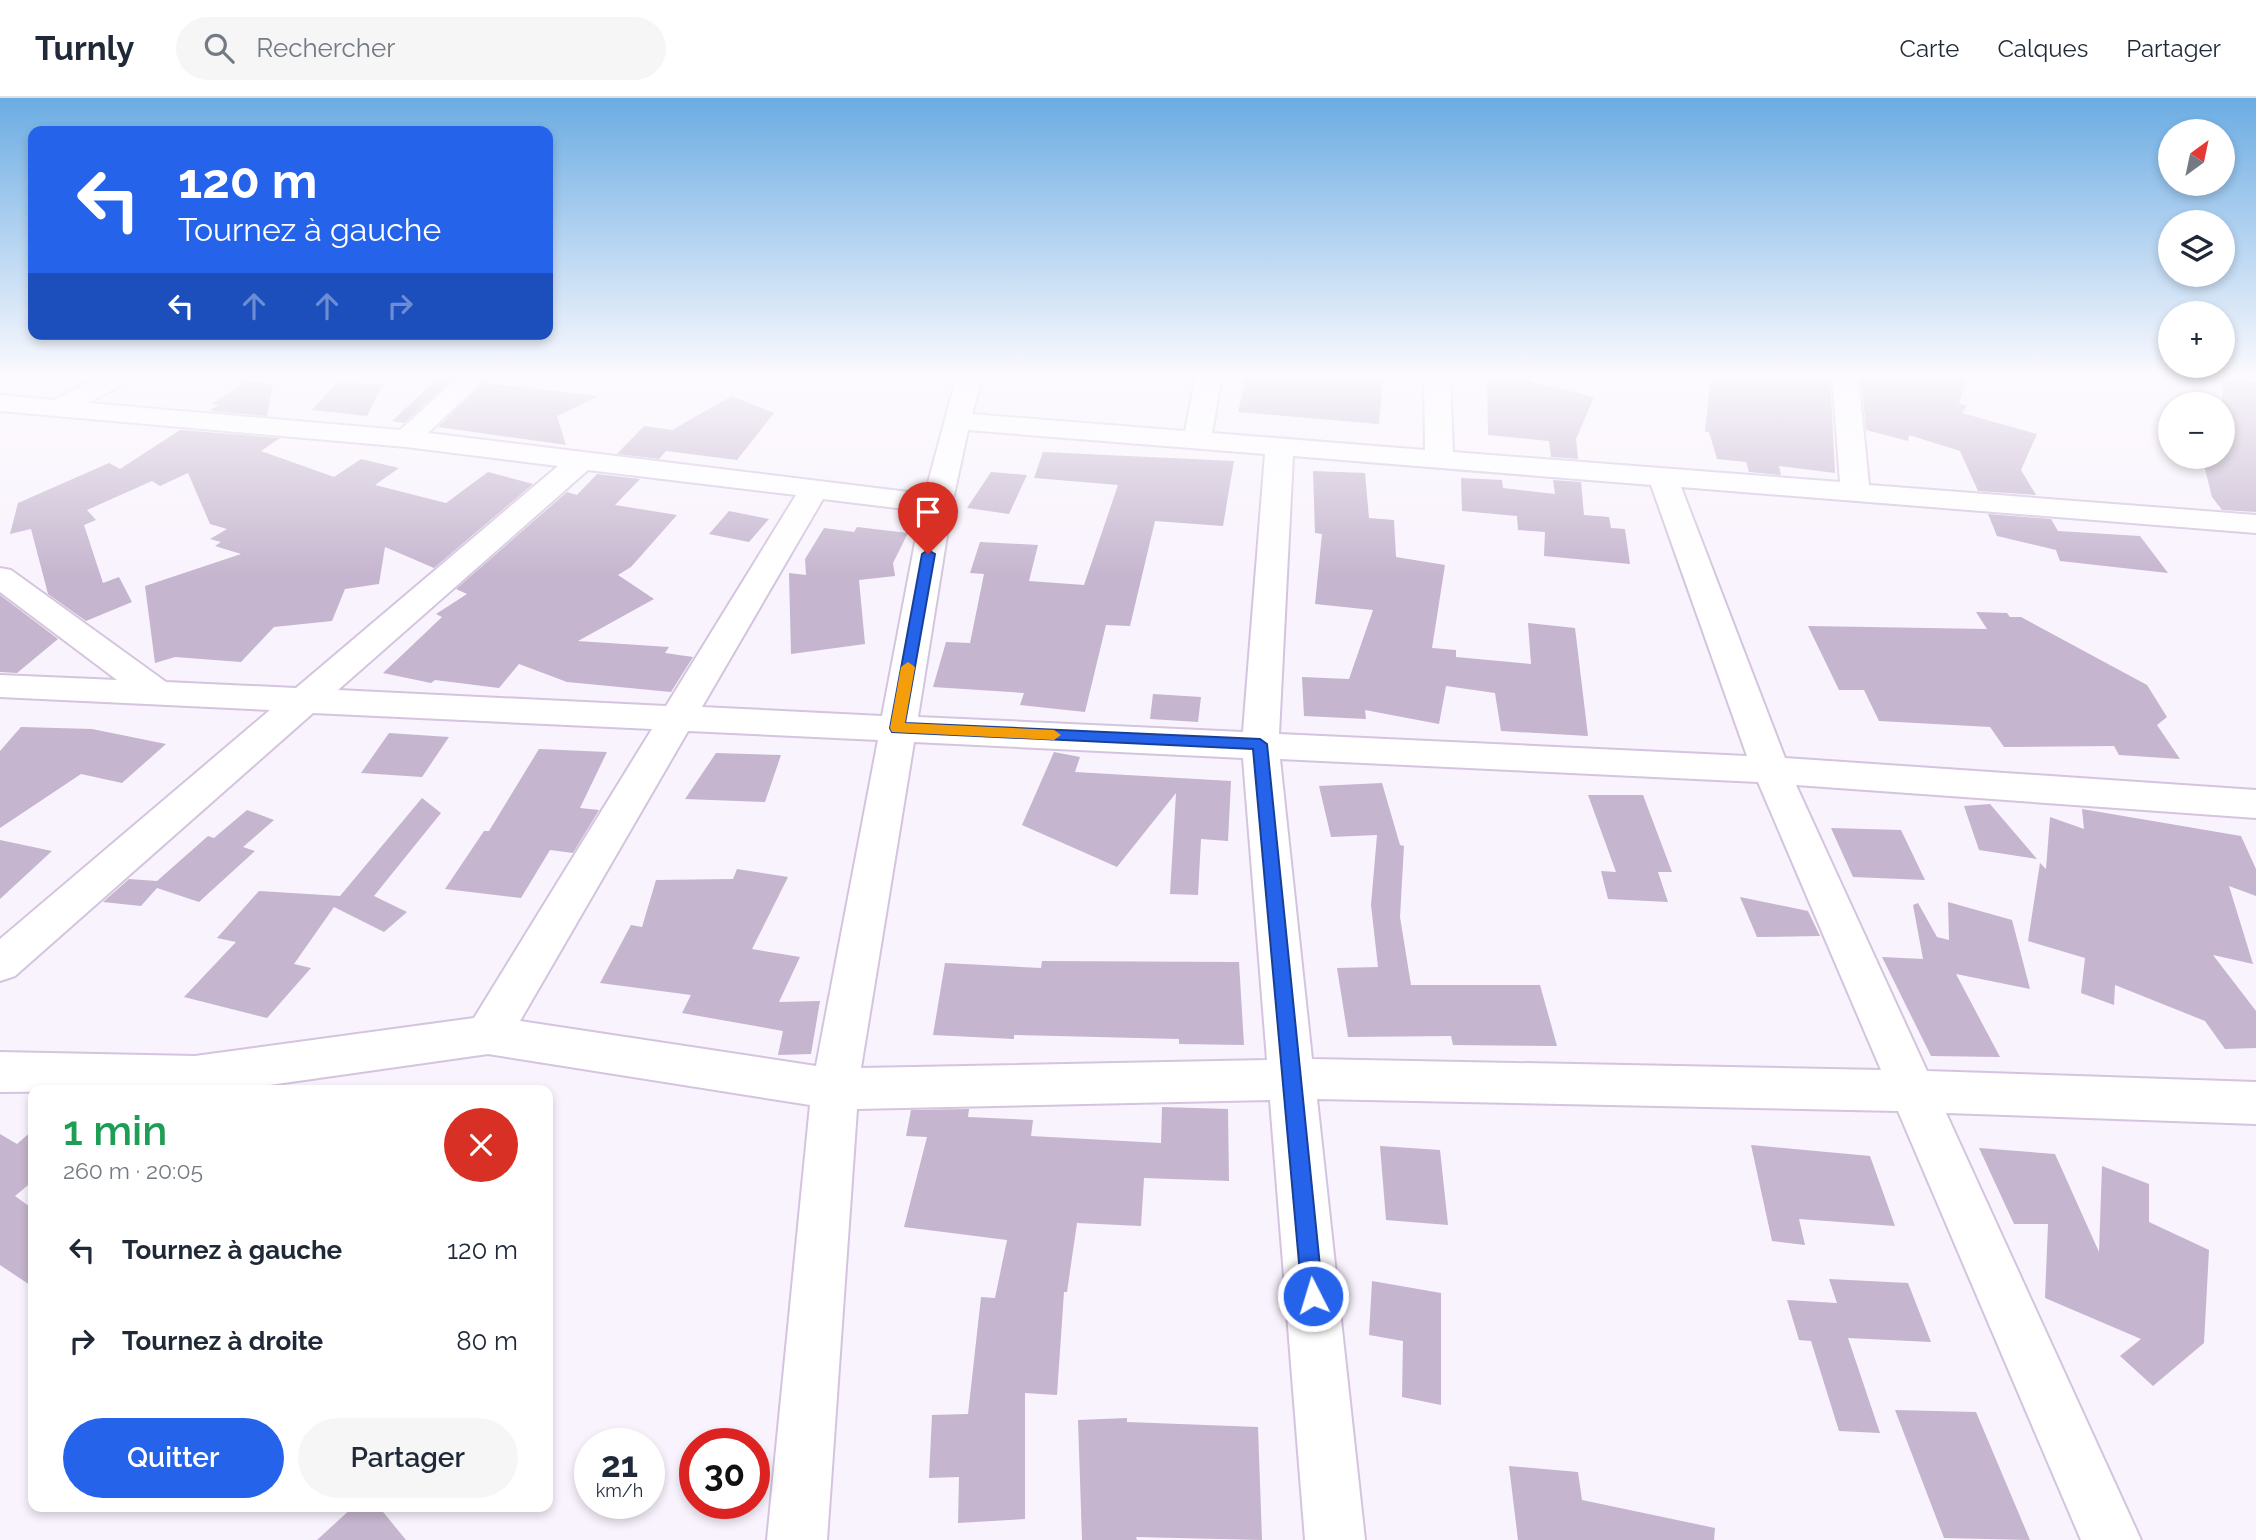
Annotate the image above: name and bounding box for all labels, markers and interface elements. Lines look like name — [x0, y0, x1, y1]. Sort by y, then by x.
search box — [176, 17, 666, 80]
text: Turnly — [35, 29, 134, 68]
icon: search — [200, 29, 238, 67]
text: Rechercher — [256, 33, 395, 63]
text: Carte — [1900, 34, 1959, 63]
text: Calques — [1997, 34, 2088, 63]
text: Partager — [2126, 34, 2221, 63]
north arrow — [2158, 119, 2235, 196]
map controls — [2158, 119, 2235, 469]
text: 120 m — [178, 152, 317, 209]
icon: left — [63, 154, 154, 245]
button: layers — [2158, 210, 2235, 287]
text: Tournez à gauche — [178, 211, 441, 248]
icon: left — [162, 287, 200, 325]
icon: ahead — [235, 287, 273, 325]
icon: ahead — [308, 287, 346, 325]
icon: right — [381, 287, 419, 325]
button: + — [2158, 301, 2235, 378]
button: − — [2158, 392, 2235, 469]
pin — [898, 482, 958, 554]
icon: arrive — [909, 493, 947, 531]
text: 1 min — [63, 1106, 167, 1155]
button: close — [444, 1108, 518, 1182]
text: 260 m · 20:05 — [63, 1157, 203, 1184]
icon: left — [63, 1231, 101, 1269]
text: Tournez à gauche — [122, 1235, 342, 1265]
text: 120 m — [447, 1235, 518, 1265]
position arrow — [1276, 1259, 1350, 1333]
icon: right — [63, 1322, 101, 1360]
text: Tournez à droite — [122, 1326, 323, 1356]
text: 80 m — [456, 1326, 518, 1356]
button: Quitter — [63, 1418, 284, 1498]
button: Partager — [298, 1418, 518, 1498]
speed limit sign: 30 — [679, 1428, 770, 1519]
text: 21 — [601, 1444, 638, 1485]
text: km/h — [596, 1480, 643, 1501]

